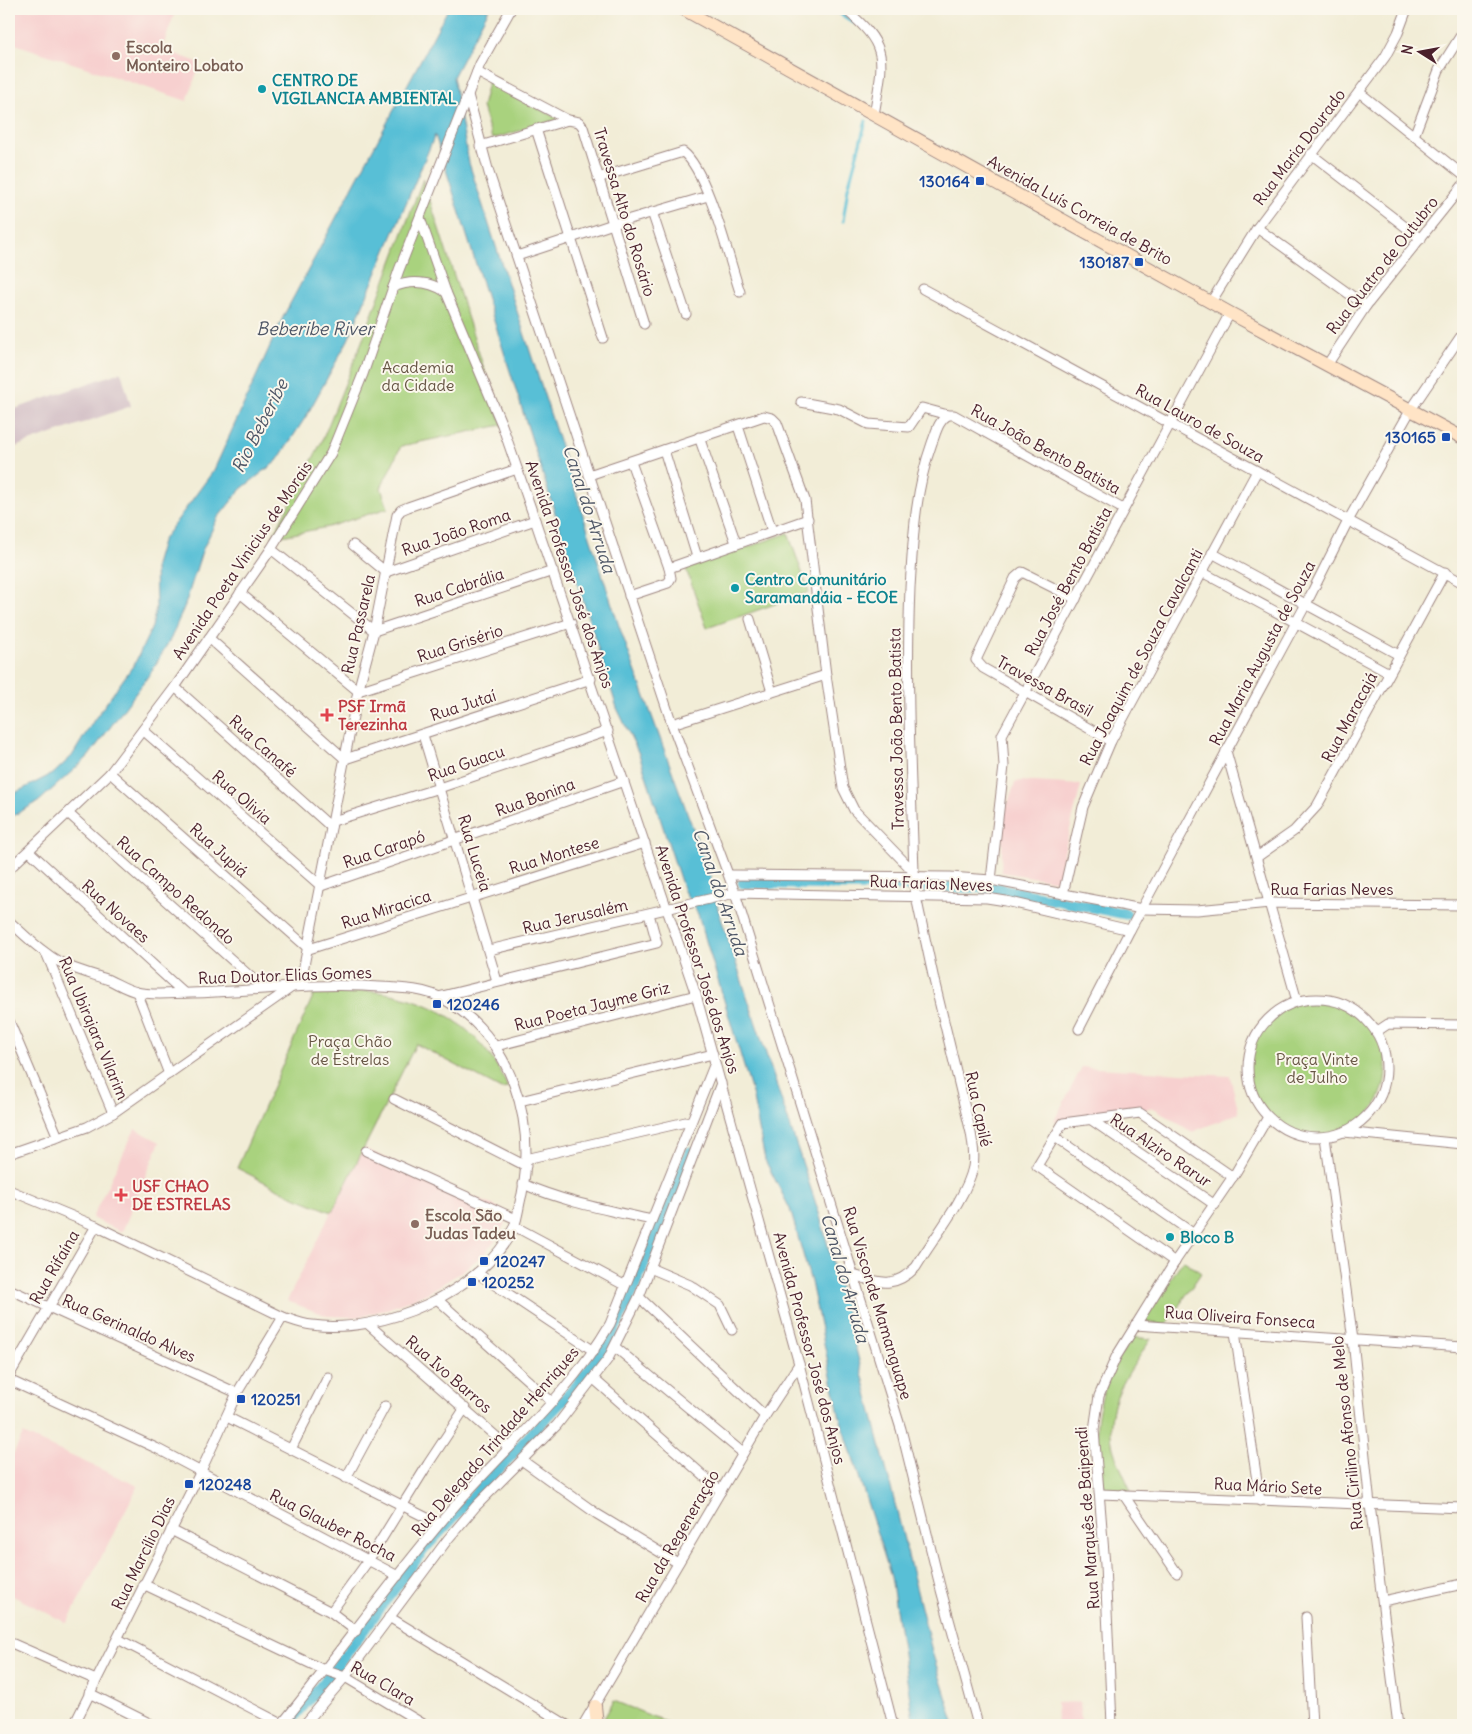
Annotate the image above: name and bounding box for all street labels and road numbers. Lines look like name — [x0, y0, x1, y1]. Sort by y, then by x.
street label: Rua Maria Dourado — [1249, 85, 1349, 209]
street label: Travessa Alto do Rosário — [590, 125, 660, 299]
street label: Avenida Luís Correia de Brito — [984, 151, 1176, 269]
street label: Rua Quatro de Outubro — [1322, 192, 1442, 338]
street label: Rua Lauro de Souza — [1132, 379, 1268, 467]
street label: Rua João Bento Batista — [968, 400, 1124, 498]
street label: Avenida Poeta Vinicius de Morais — [168, 457, 316, 663]
street label: Avenida Professor José dos Anjos — [522, 457, 618, 691]
street label: Rua José Bento Batista — [1020, 503, 1116, 659]
street label: Rua João Roma — [399, 504, 513, 560]
street label: Rua Joaquim de Souza Cavalcanti — [1075, 545, 1207, 769]
street label: Rua Maria Augusta de Souza — [1205, 557, 1319, 749]
street label: Rua Cabrália — [412, 563, 506, 611]
street label: Rua Passarela — [337, 572, 379, 676]
street label: Rua Grisério — [415, 620, 505, 666]
street label: Travessa João Bento Batista — [884, 628, 908, 830]
street label: Travessa Brasil — [993, 651, 1097, 721]
street label: Rua Maracajá — [1317, 668, 1381, 766]
street label: Rua Jutaí — [428, 685, 499, 725]
street label: Rua Canafé — [225, 711, 301, 781]
street label: Rua Guacu — [425, 741, 507, 785]
street label: Rua Olivia — [208, 766, 276, 828]
street label: Rua Bonina — [493, 773, 577, 821]
street label: Rua Luceia — [454, 812, 496, 894]
street label: Rua Jupiá — [186, 819, 252, 881]
street label: Rua Carapó — [340, 826, 428, 872]
street label: Rua Campo Redondo — [113, 832, 239, 948]
street label: Rua Montese — [507, 832, 601, 878]
street label: Avenida Professor José dos Anjos — [651, 842, 745, 1076]
street label: Rua Farias Neves — [869, 871, 993, 895]
street label: Rua Novaes — [78, 875, 154, 947]
street label: Rua Farias Neves — [1270, 879, 1394, 899]
street label: Rua Miracica — [339, 885, 433, 933]
street label: Rua Jerusalém — [520, 894, 630, 938]
street label: Rua Ubirajara Vilarim — [55, 953, 133, 1103]
street label: Rua Doutor Elias Gomes — [198, 962, 372, 988]
street label: Rua Poeta Jayme Griz — [512, 977, 672, 1035]
street label: Rua Capilé — [961, 1069, 997, 1149]
street label: Rua Alziro Rarur — [1106, 1109, 1216, 1192]
street label: Rua Visconde Mamanguape — [839, 1204, 917, 1402]
street label: Rua Rifaína — [25, 1226, 83, 1308]
street label: Avenida Professor José dos Anjos — [769, 1230, 851, 1466]
street label: Rua Gerinaldo Alves — [59, 1290, 199, 1366]
street label: Rua Oliveira Fonseca — [1164, 1302, 1316, 1332]
street label: Rua Ivo Barros — [402, 1331, 496, 1417]
street label: Rua Cirilino Afonso de Melo — [1327, 1335, 1367, 1531]
street label: Rua Delegado Trindade Henriques — [407, 1342, 583, 1540]
street label: Rua Marquês de Baipendi — [1071, 1426, 1103, 1610]
street label: Rua da Regeneração — [631, 1466, 723, 1606]
street label: Rua Mário Sete — [1213, 1473, 1323, 1499]
street label: Rua Glauber Rocha — [266, 1484, 400, 1566]
street label: Rua Marcílio Dias — [107, 1493, 179, 1613]
street label: Rua Clara — [347, 1657, 419, 1709]

